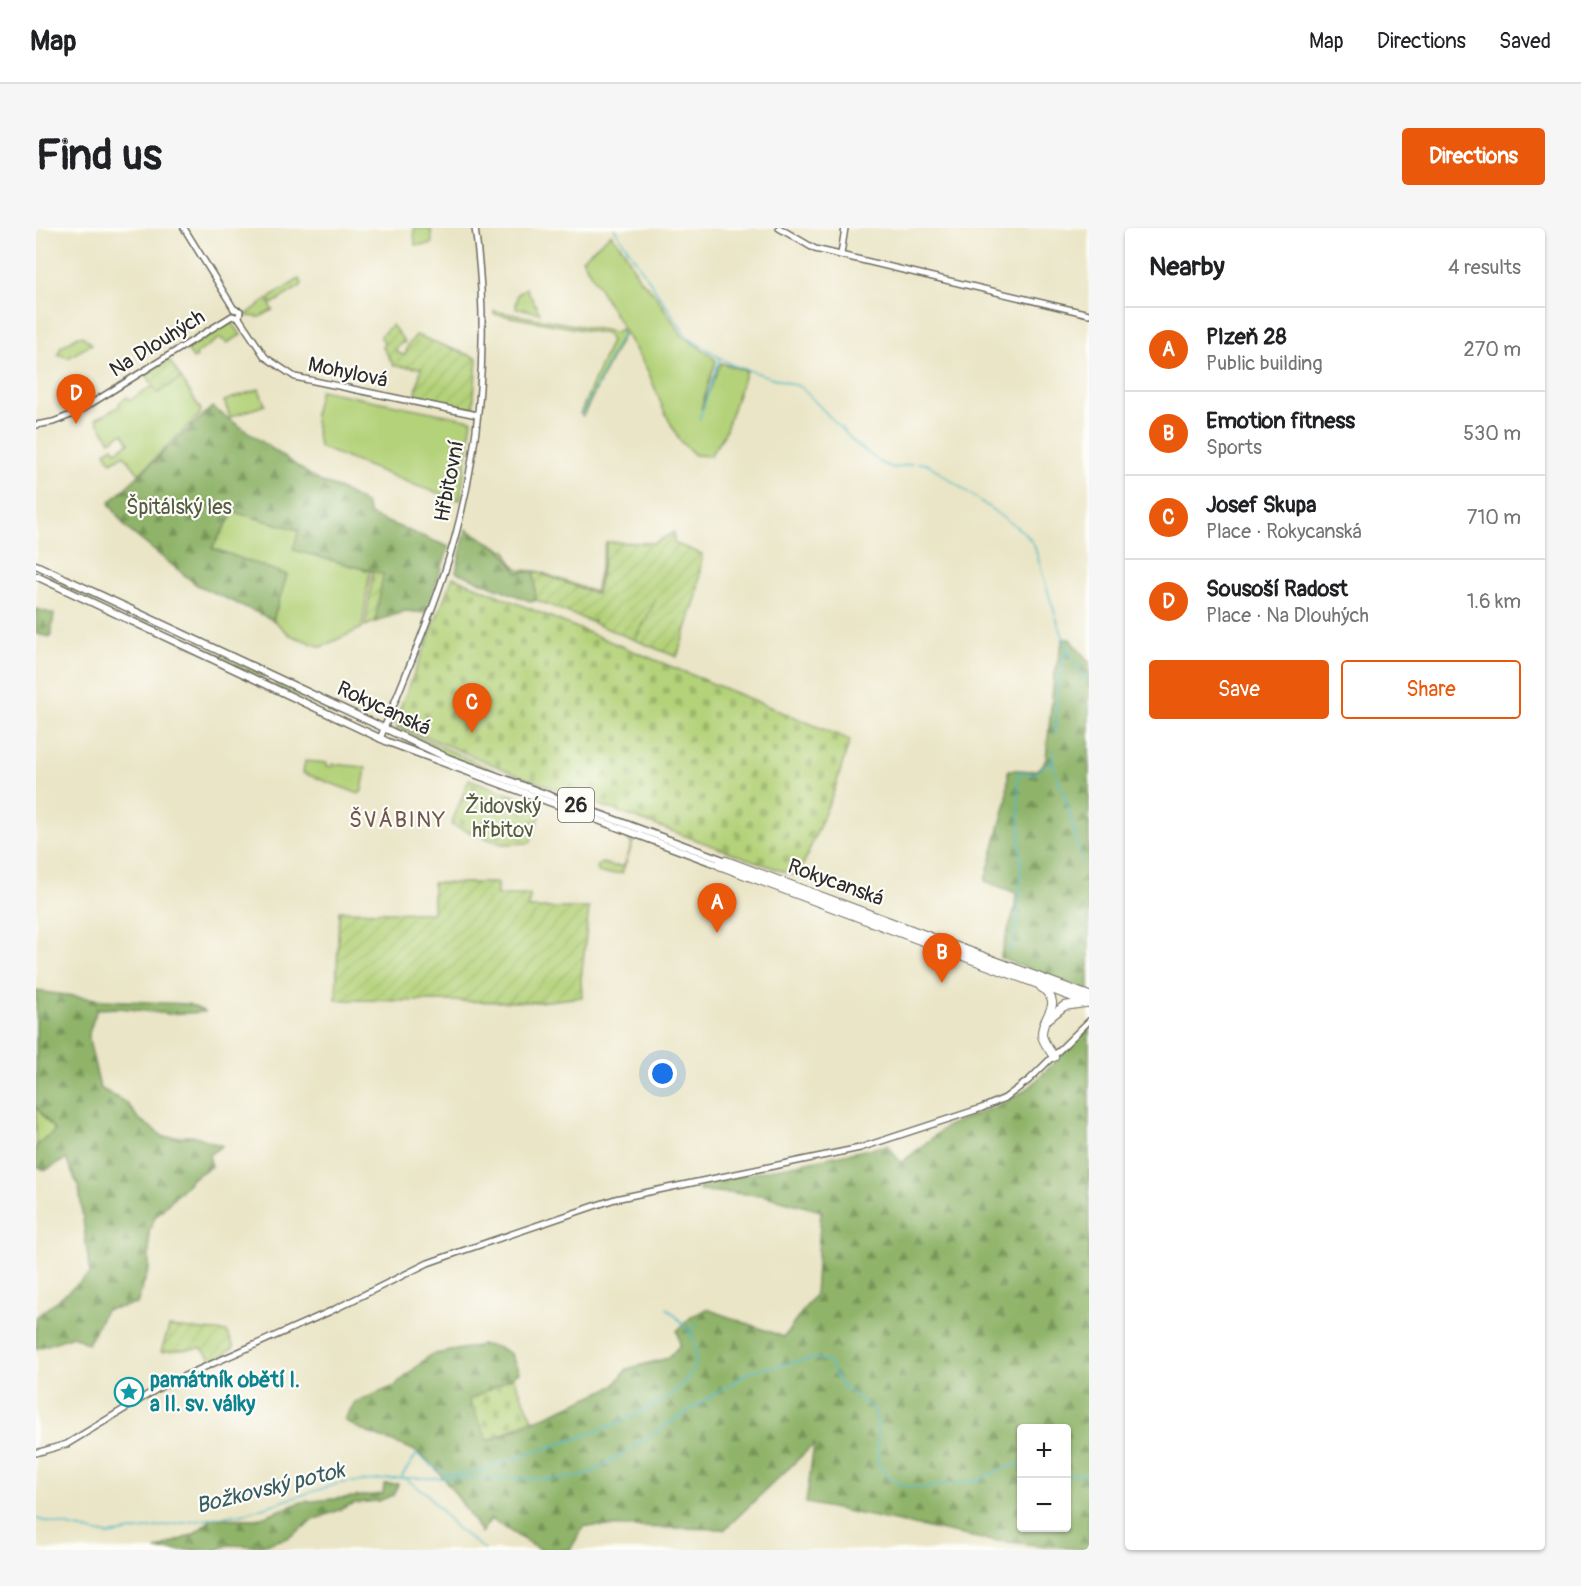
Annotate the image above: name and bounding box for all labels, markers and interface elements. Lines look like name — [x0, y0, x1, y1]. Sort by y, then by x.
text: Map — [30, 24, 76, 59]
text: Map — [1309, 28, 1344, 55]
text: Directions — [1377, 28, 1466, 55]
text: Saved — [1499, 28, 1551, 55]
button: Directions — [1402, 128, 1545, 185]
text: Find us — [36, 130, 162, 182]
text: Nearby — [1149, 251, 1225, 283]
text: 4 results — [1448, 255, 1521, 280]
street label: Na Dlouhých — [104, 303, 210, 383]
text: Plzeň 28 — [1206, 323, 1287, 351]
text: A — [1162, 337, 1175, 362]
text: 270 m — [1463, 337, 1521, 362]
street label: Mohylová — [306, 351, 390, 394]
text: Public building — [1206, 351, 1322, 376]
pin: D — [56, 374, 96, 424]
text: Emotion fitness — [1206, 407, 1355, 435]
text: B — [1163, 421, 1174, 446]
text: 530 m — [1463, 421, 1521, 446]
text: Sports — [1206, 435, 1262, 460]
street label: Hřbitovní — [428, 438, 471, 524]
text: Josef Skupa — [1206, 491, 1316, 519]
park label: Špitálský les — [126, 493, 232, 521]
text: C — [1162, 505, 1175, 530]
text: 710 m — [1467, 505, 1521, 530]
text: Place · Rokycanská — [1206, 519, 1362, 544]
text: Sousoší Radost — [1206, 575, 1348, 603]
text: D — [1162, 589, 1175, 614]
text: 1.6 km — [1467, 589, 1521, 614]
text: Place · Na Dlouhých — [1206, 603, 1369, 628]
button: Save — [1149, 660, 1329, 719]
button: Share — [1341, 660, 1521, 719]
street label: Rokycanská — [333, 675, 435, 742]
pin: C — [452, 684, 492, 733]
road number: 26 — [558, 788, 594, 822]
park label: Židovský hřbitov — [465, 793, 541, 844]
district label: ŠVÁBINY — [349, 806, 447, 834]
street label: Rokycanská — [784, 853, 888, 912]
pin: A — [698, 884, 736, 933]
pin: B — [922, 934, 962, 983]
your location — [648, 1059, 677, 1088]
place label: památník obětí I. a II. sv. války — [150, 1367, 300, 1418]
place icon: památník obětí I. a II. sv. války — [113, 1376, 145, 1408]
map controls — [1017, 1424, 1071, 1532]
button: + — [1017, 1424, 1071, 1478]
water label: Božkovský potok — [193, 1456, 349, 1520]
button: − — [1017, 1478, 1071, 1532]

